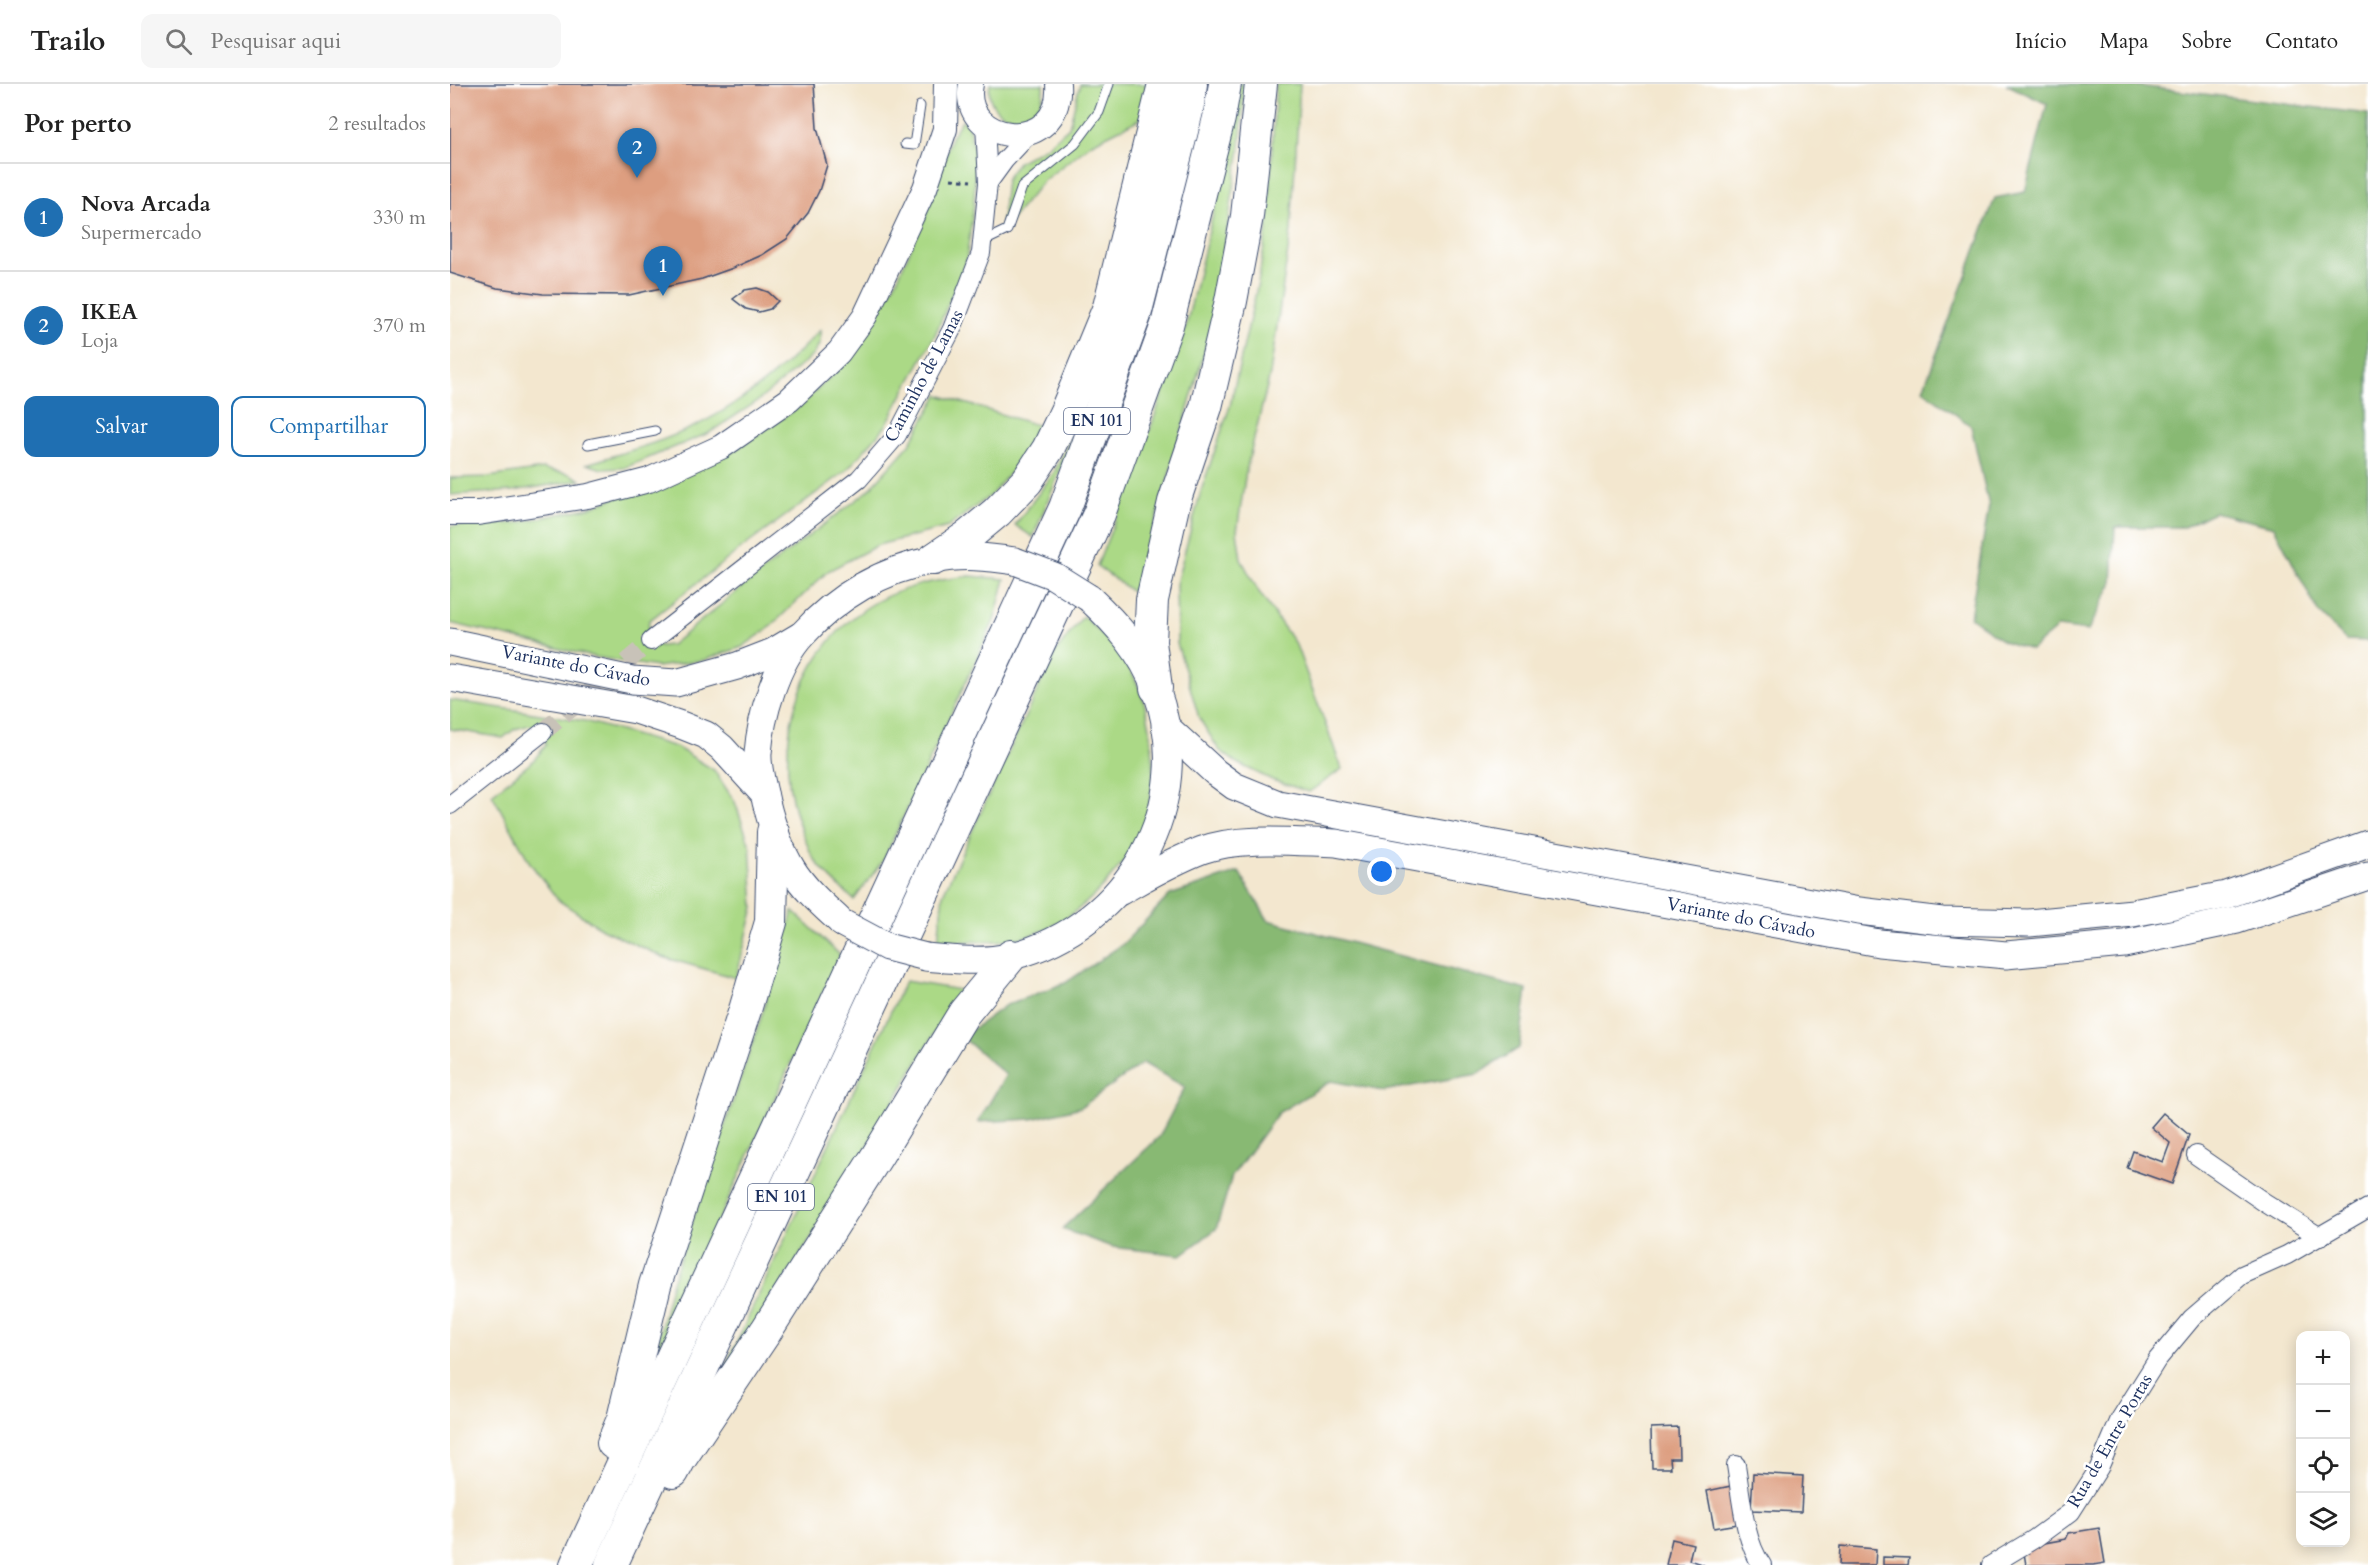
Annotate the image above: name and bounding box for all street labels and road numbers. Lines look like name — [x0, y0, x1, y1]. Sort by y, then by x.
street label: Caminho de Lamas — [879, 305, 969, 447]
road number: EN 101 — [1064, 408, 1130, 434]
street label: Variante do Cávado — [499, 639, 653, 693]
street label: Variante do Cávado — [1664, 891, 1818, 945]
road number: EN 101 — [748, 1184, 814, 1210]
street label: Rua de Entre Portas — [2062, 1370, 2158, 1512]

